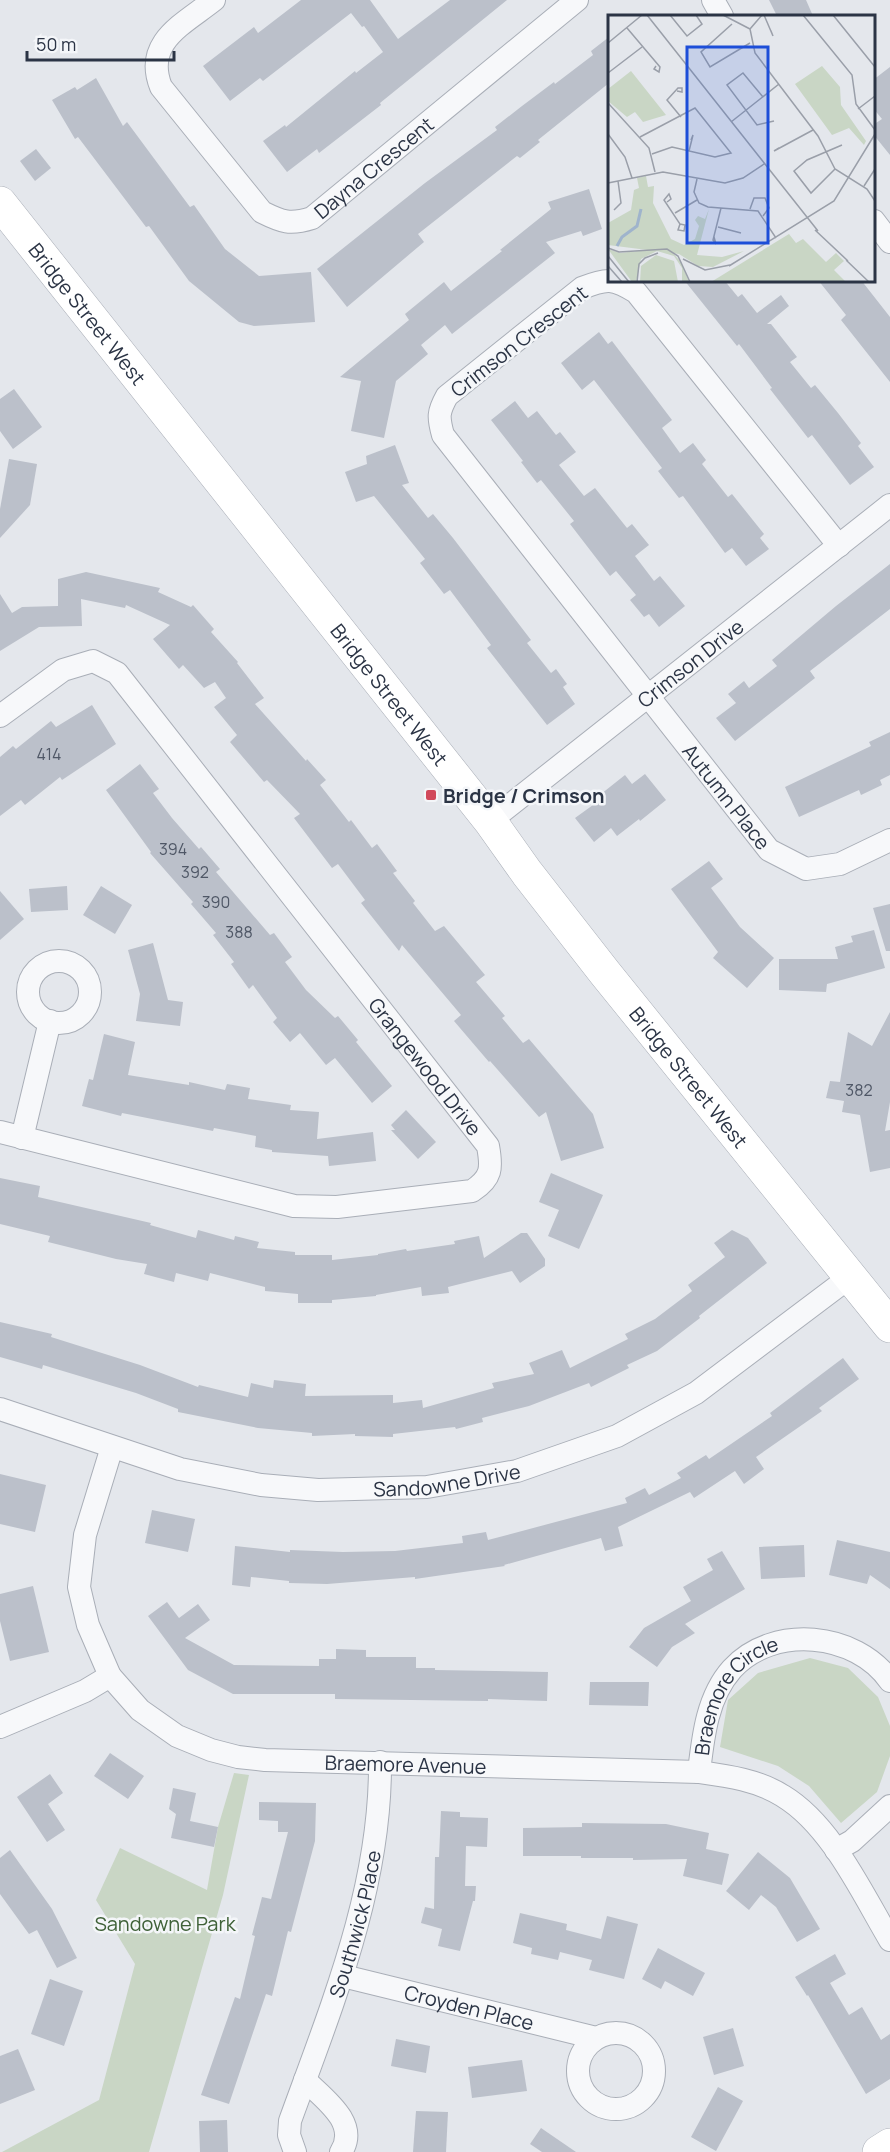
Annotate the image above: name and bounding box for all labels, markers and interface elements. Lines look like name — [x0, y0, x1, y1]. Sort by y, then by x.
inset map — [608, 15, 875, 282]
scale bar — [27, 24, 174, 62]
text: 50 m — [36, 32, 76, 56]
street label: Dayna Crescent — [308, 110, 439, 225]
street label: Bridge Street West — [23, 237, 152, 390]
street label: Crimson Crescent — [445, 279, 593, 403]
street label: Crimson Drive — [631, 613, 749, 713]
street label: Bridge Street West — [325, 618, 454, 771]
street label: Autumn Place — [677, 738, 777, 855]
house number: 414 — [36, 743, 62, 765]
place label: Bridge / Crimson — [443, 782, 605, 809]
marker: Bridge / Crimson — [424, 788, 438, 802]
house number: 394 — [159, 838, 187, 860]
house number: 392 — [181, 861, 209, 883]
house number: 390 — [202, 891, 230, 913]
house number: 388 — [225, 921, 253, 943]
street label: Grangewood Drive — [363, 992, 488, 1141]
street label: Bridge Street West — [624, 1001, 754, 1153]
house number: 382 — [845, 1079, 873, 1101]
street label: Sandowne Drive — [373, 1457, 522, 1502]
street label: Braemore Circle — [688, 1630, 781, 1757]
street label: Braemore Avenue — [324, 1748, 487, 1780]
street label: Southwick Place — [322, 1848, 386, 2001]
park label: Sandowne Park — [94, 1910, 237, 1937]
street label: Croyden Place — [402, 1978, 537, 2036]

